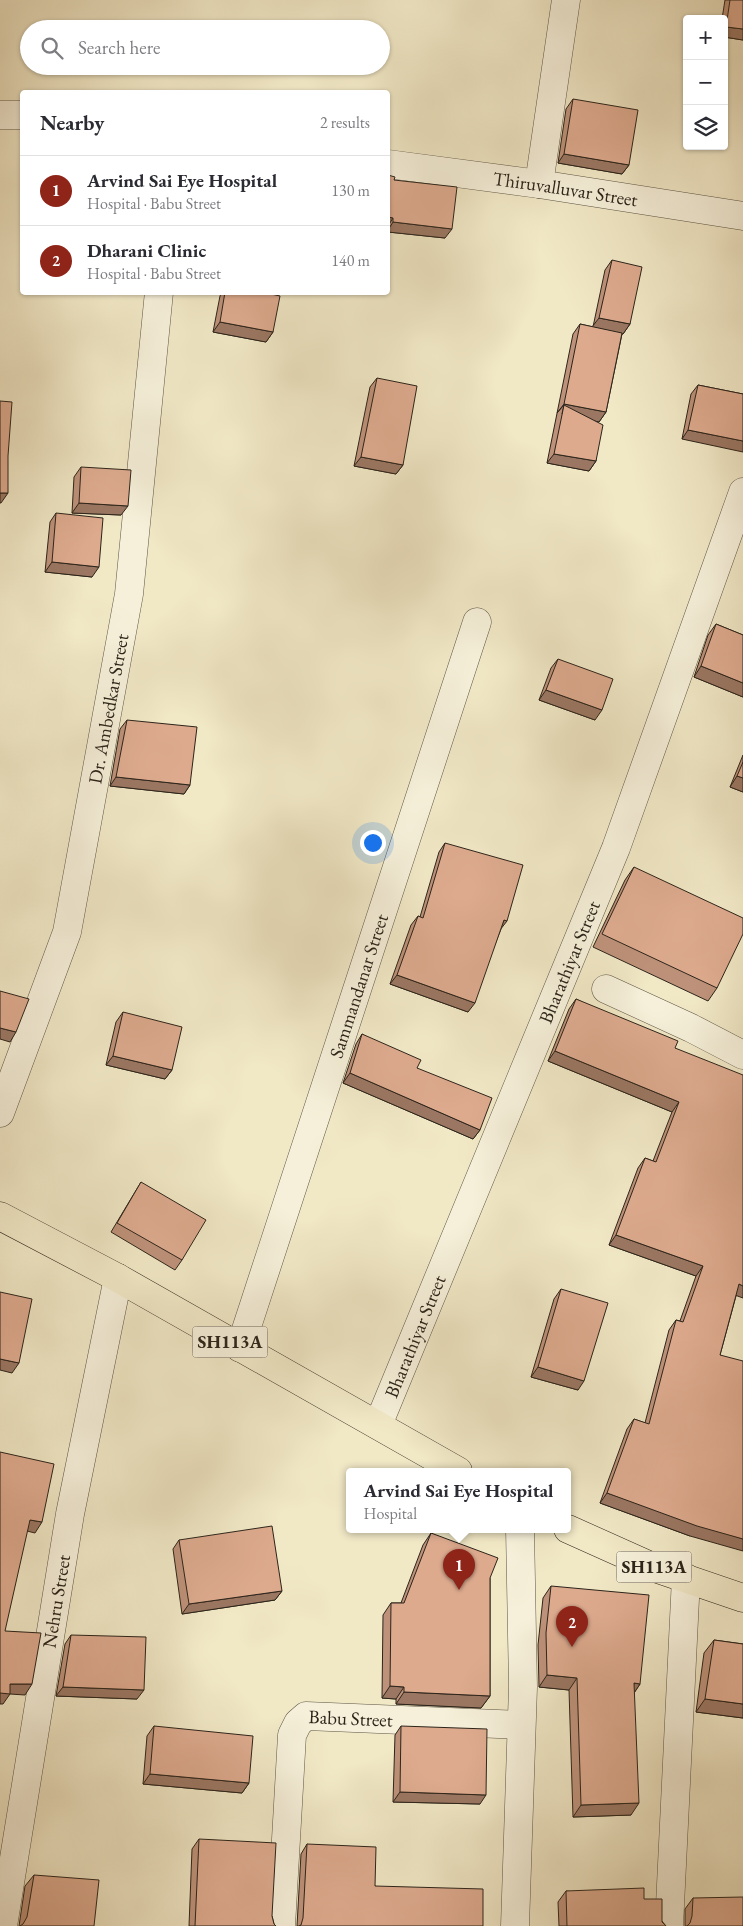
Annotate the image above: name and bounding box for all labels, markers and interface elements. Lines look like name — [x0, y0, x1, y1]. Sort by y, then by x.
map controls — [683, 15, 728, 150]
button: + — [683, 15, 728, 60]
search box — [20, 20, 390, 75]
icon: search — [38, 34, 66, 62]
text: Search here — [78, 35, 160, 60]
button: − — [683, 60, 728, 105]
button: layers — [683, 105, 728, 150]
text: Nearby — [40, 109, 104, 136]
text: 2 results — [320, 112, 370, 133]
street label: Thiruvalluvar Street — [491, 166, 639, 212]
text: Arvind Sai Eye Hospital — [87, 168, 277, 193]
text: 1 — [52, 180, 60, 201]
text: 130 m — [331, 180, 370, 201]
text: Hospital · Babu Street — [87, 193, 221, 214]
text: Dharani Clinic — [87, 238, 206, 263]
text: 2 — [52, 250, 60, 271]
text: 140 m — [331, 250, 370, 271]
text: Hospital · Babu Street — [87, 263, 221, 284]
street label: Dr. Ambedkar Street — [82, 632, 134, 786]
your location — [360, 830, 386, 856]
street label: Bharathiyar Street — [533, 897, 606, 1027]
street label: Sammandanar Street — [323, 911, 394, 1061]
street label: Bharathiyar Street — [379, 1271, 452, 1402]
road number: SH113A — [192, 1326, 268, 1358]
popup — [346, 1468, 571, 1533]
text: Arvind Sai Eye Hospital — [363, 1478, 554, 1503]
text: Hospital — [363, 1503, 417, 1524]
pin: 1 — [443, 1549, 475, 1590]
road number: SH113A — [616, 1551, 692, 1582]
street label: Nehru Street — [36, 1553, 76, 1650]
pin: 2 — [556, 1606, 588, 1647]
street label: Babu Street — [308, 1704, 393, 1733]

